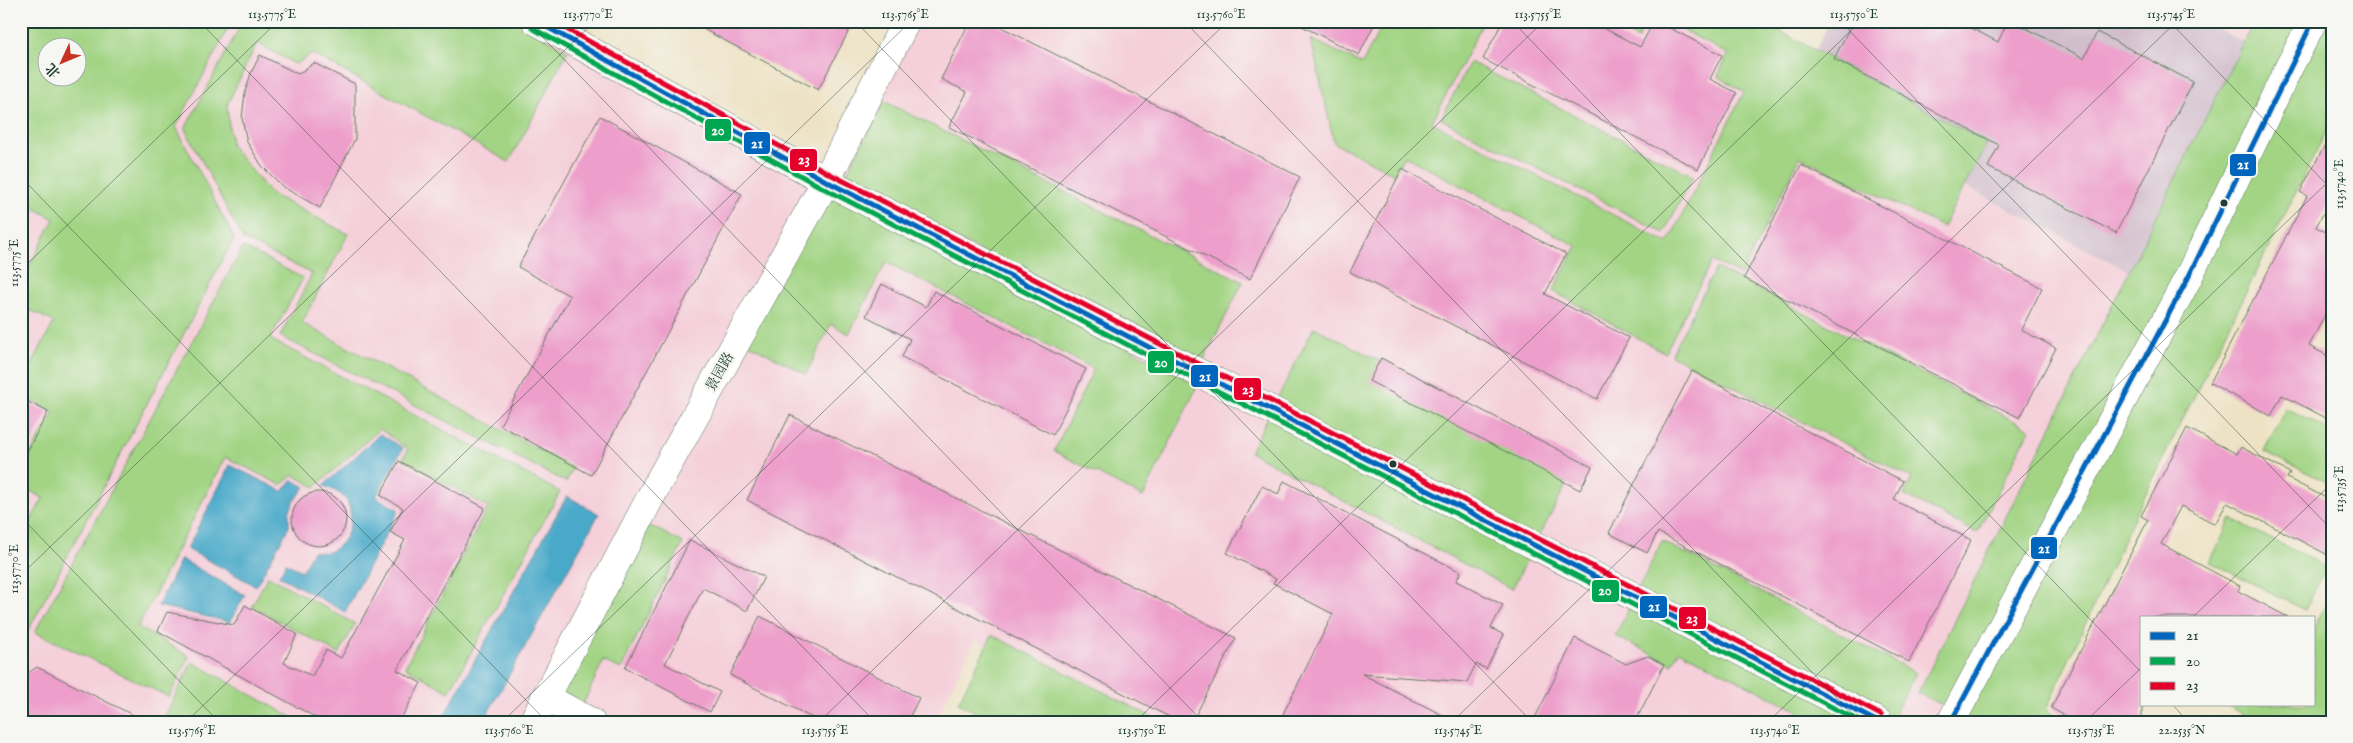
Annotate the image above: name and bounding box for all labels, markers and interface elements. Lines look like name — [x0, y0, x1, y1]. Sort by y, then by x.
text: 113.5775°E — [248, 7, 296, 22]
text: 113.5770°E — [563, 7, 613, 22]
text: 113.5765°E — [881, 7, 929, 22]
text: 113.5760°E — [1196, 7, 1246, 22]
text: 113.5755°E — [1515, 7, 1561, 22]
text: 113.5750°E — [1830, 7, 1878, 22]
text: 113.5745°E — [2147, 7, 2195, 22]
north arrow — [38, 38, 88, 88]
text: 北 — [42, 59, 65, 82]
line badge: 20 — [704, 118, 732, 142]
text: 20 — [711, 122, 725, 140]
line badge: 21 — [743, 131, 771, 155]
text: 21 — [751, 135, 763, 153]
line badge: 23 — [789, 148, 818, 172]
text: 23 — [798, 151, 810, 169]
line badge: 21 — [2229, 153, 2257, 177]
text: 21 — [2237, 156, 2249, 174]
text: 113.5740°E — [2332, 159, 2347, 209]
unlabelled marker — [2219, 198, 2229, 208]
text: 113.5775°E — [7, 239, 22, 287]
street label: 景园路 — [702, 349, 738, 395]
line badge: 20 — [1147, 350, 1175, 374]
text: 20 — [1154, 354, 1168, 372]
line badge: 21 — [1190, 364, 1219, 388]
text: 21 — [1199, 368, 1211, 386]
line badge: 23 — [1233, 377, 1262, 401]
text: 23 — [1242, 381, 1254, 399]
unlabelled marker — [1388, 459, 1398, 469]
text: 113.5735°E — [2332, 466, 2347, 512]
line badge: 21 — [2030, 536, 2058, 560]
text: 21 — [2038, 540, 2050, 558]
text: 113.5770°E — [7, 544, 22, 594]
line badge: 20 — [1591, 579, 1620, 603]
text: 20 — [1598, 582, 1612, 600]
line badge: 21 — [1639, 595, 1668, 619]
text: 21 — [1648, 598, 1660, 616]
line badge: 23 — [1678, 606, 1707, 630]
text: 23 — [1686, 610, 1698, 628]
legend — [2140, 616, 2316, 706]
text: 21 — [2186, 626, 2199, 645]
text: 20 — [2186, 652, 2200, 671]
text: 23 — [2186, 676, 2199, 695]
text: 113.5765°E — [168, 723, 216, 738]
text: 113.5760°E — [484, 723, 534, 738]
text: 113.5755°E — [802, 723, 848, 738]
text: 113.5750°E — [1118, 723, 1166, 738]
text: 113.5745°E — [1434, 723, 1482, 738]
text: 113.5740°E — [1750, 723, 1800, 738]
text: 113.5735°E — [2068, 723, 2114, 738]
text: 22.2535°N — [2159, 723, 2206, 738]

